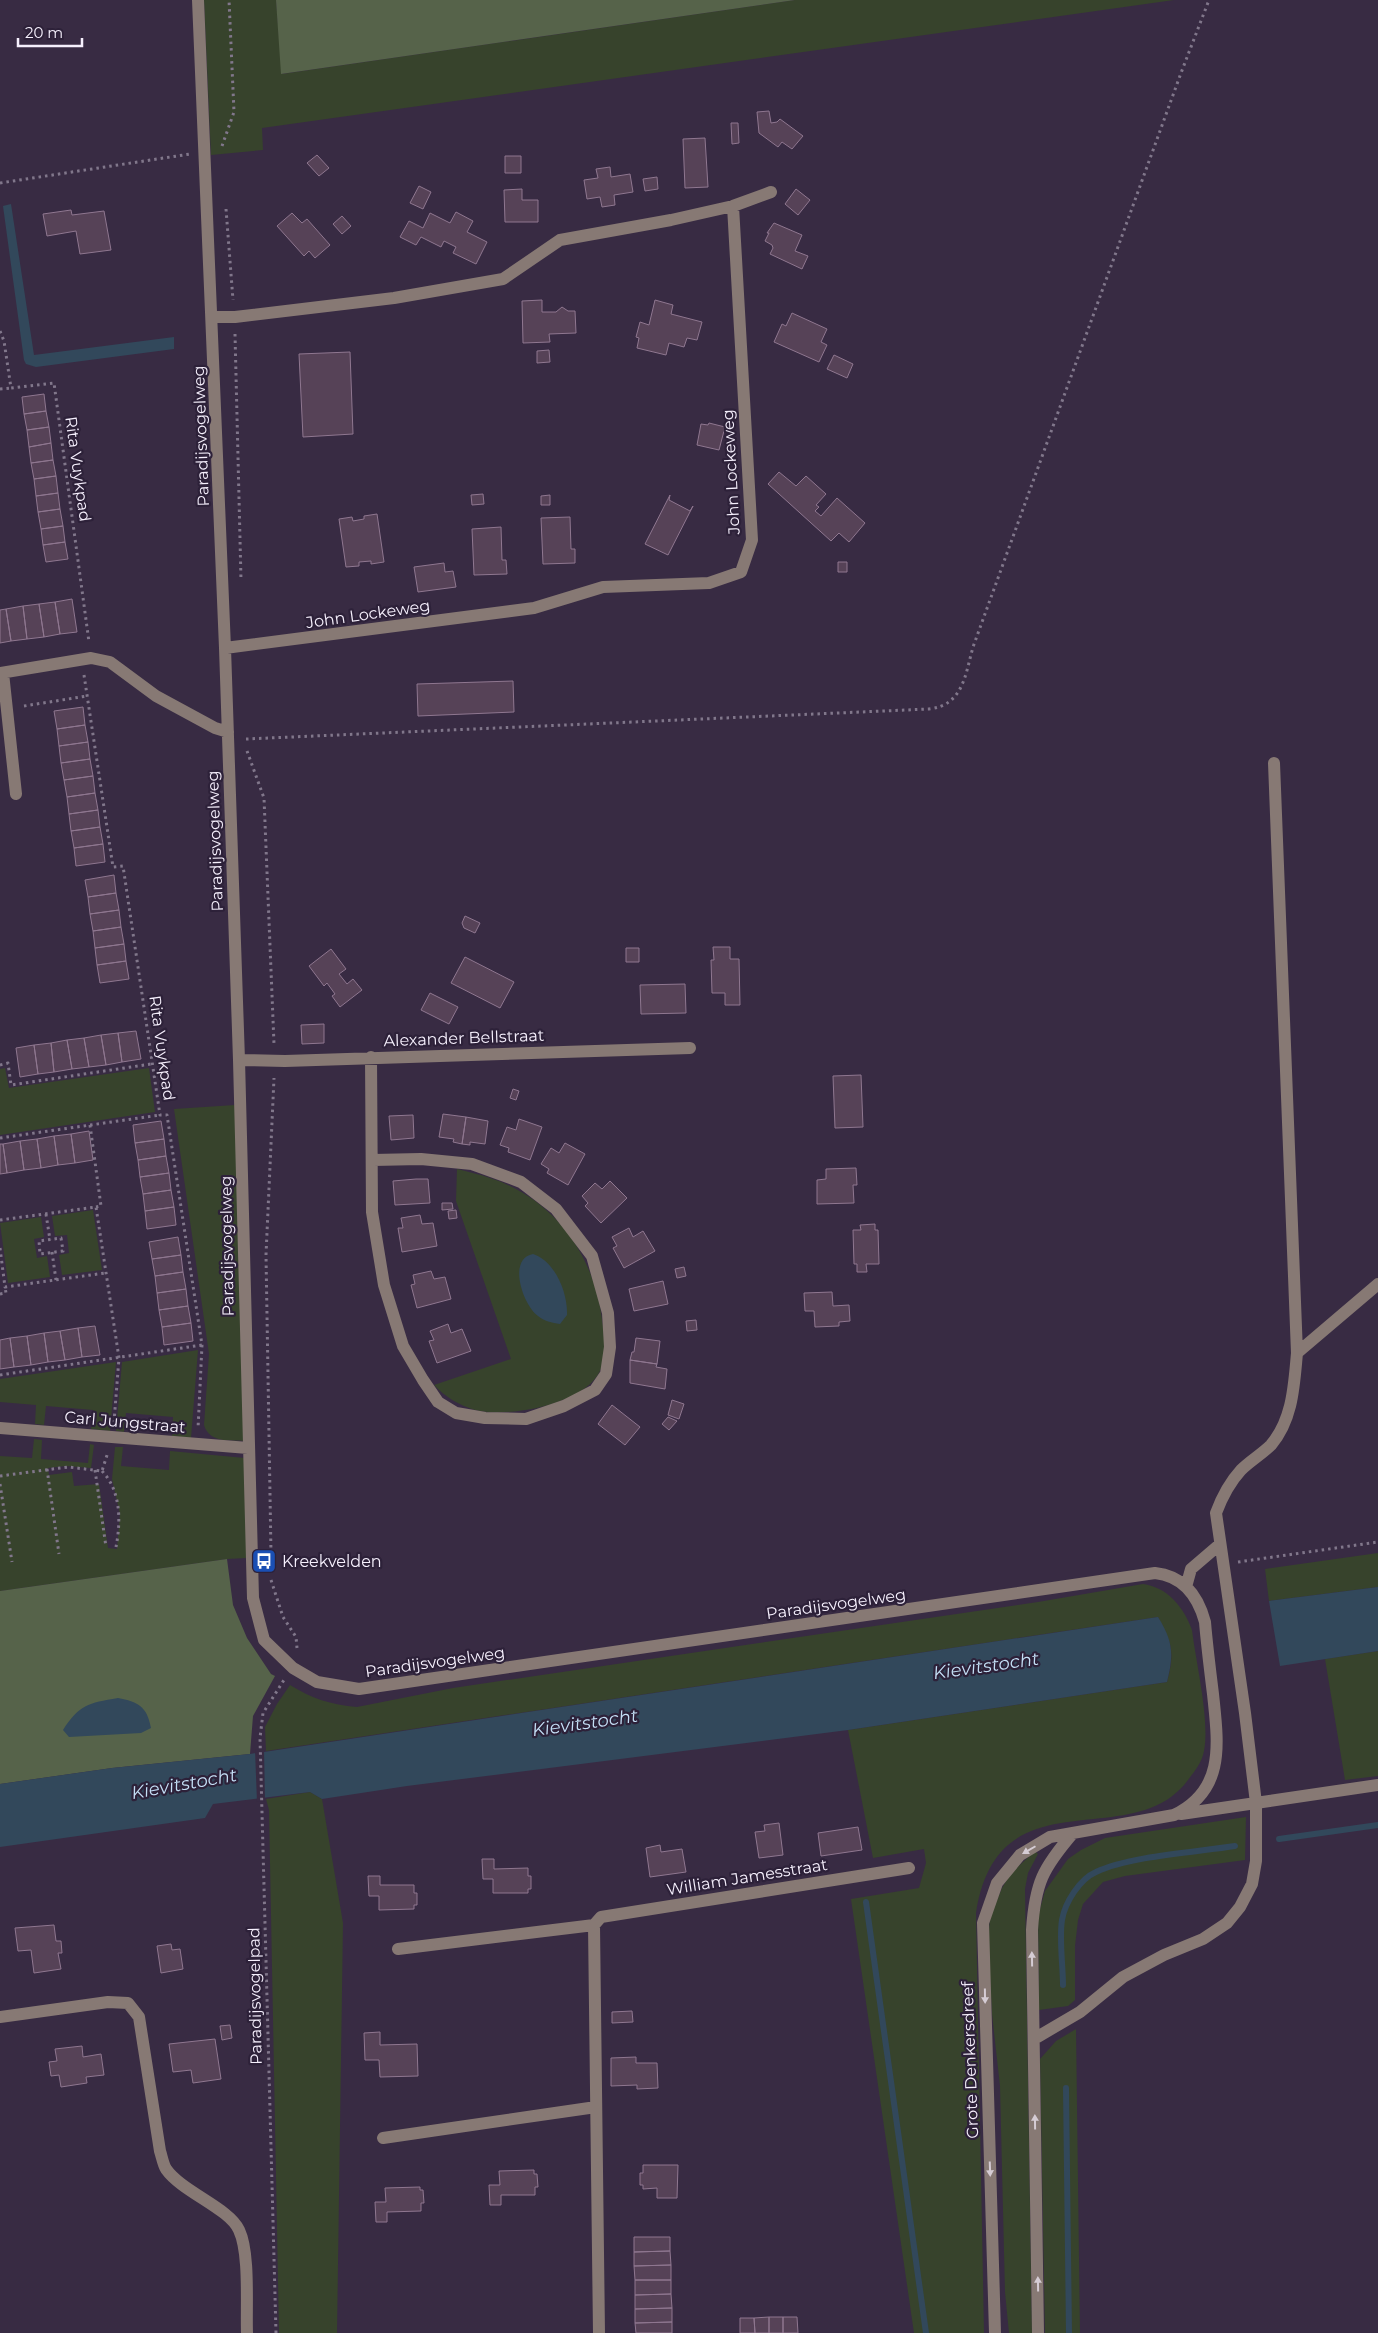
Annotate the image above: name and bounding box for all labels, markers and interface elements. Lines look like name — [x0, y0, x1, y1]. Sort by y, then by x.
scale bar — [18, 15, 81, 47]
text: 20 m — [25, 23, 63, 42]
street label: Paradijsvogelweg — [189, 365, 213, 507]
street label: John Lockeweg — [718, 409, 744, 536]
street label: Rita Vuykpad — [61, 415, 95, 523]
street label: John Lockeweg — [304, 596, 431, 632]
street label: Paradijsvogelweg — [203, 770, 227, 912]
street label: Rita Vuykpad — [145, 994, 179, 1102]
street label: Alexander Bellstraat — [383, 1026, 545, 1050]
street label: Paradijsvogelweg — [216, 1175, 238, 1317]
street label: Carl Jungstraat — [64, 1407, 187, 1437]
bus stop icon: Kreekvelden — [251, 1548, 277, 1574]
place label: Kreekvelden — [282, 1552, 382, 1571]
street label: Paradijsvogelweg — [765, 1585, 907, 1623]
street label: Paradijsvogelweg — [364, 1643, 506, 1681]
water label: Kievitstocht — [932, 1648, 1041, 1684]
water label: Kievitstocht — [531, 1705, 640, 1741]
water label: Kievitstocht — [129, 1764, 239, 1804]
one-way arrow — [1022, 1845, 1035, 1854]
street label: William Jamesstraat — [665, 1855, 829, 1899]
street label: Paradijsvogelpad — [244, 1927, 266, 2065]
one-way arrow — [1028, 1951, 1036, 1967]
street label: Grote Denkersdreef — [958, 1981, 982, 2139]
one-way arrow — [981, 1989, 989, 2005]
one-way arrow — [1031, 2114, 1039, 2130]
one-way arrow — [986, 2162, 994, 2178]
one-way arrow — [1033, 2276, 1041, 2292]

